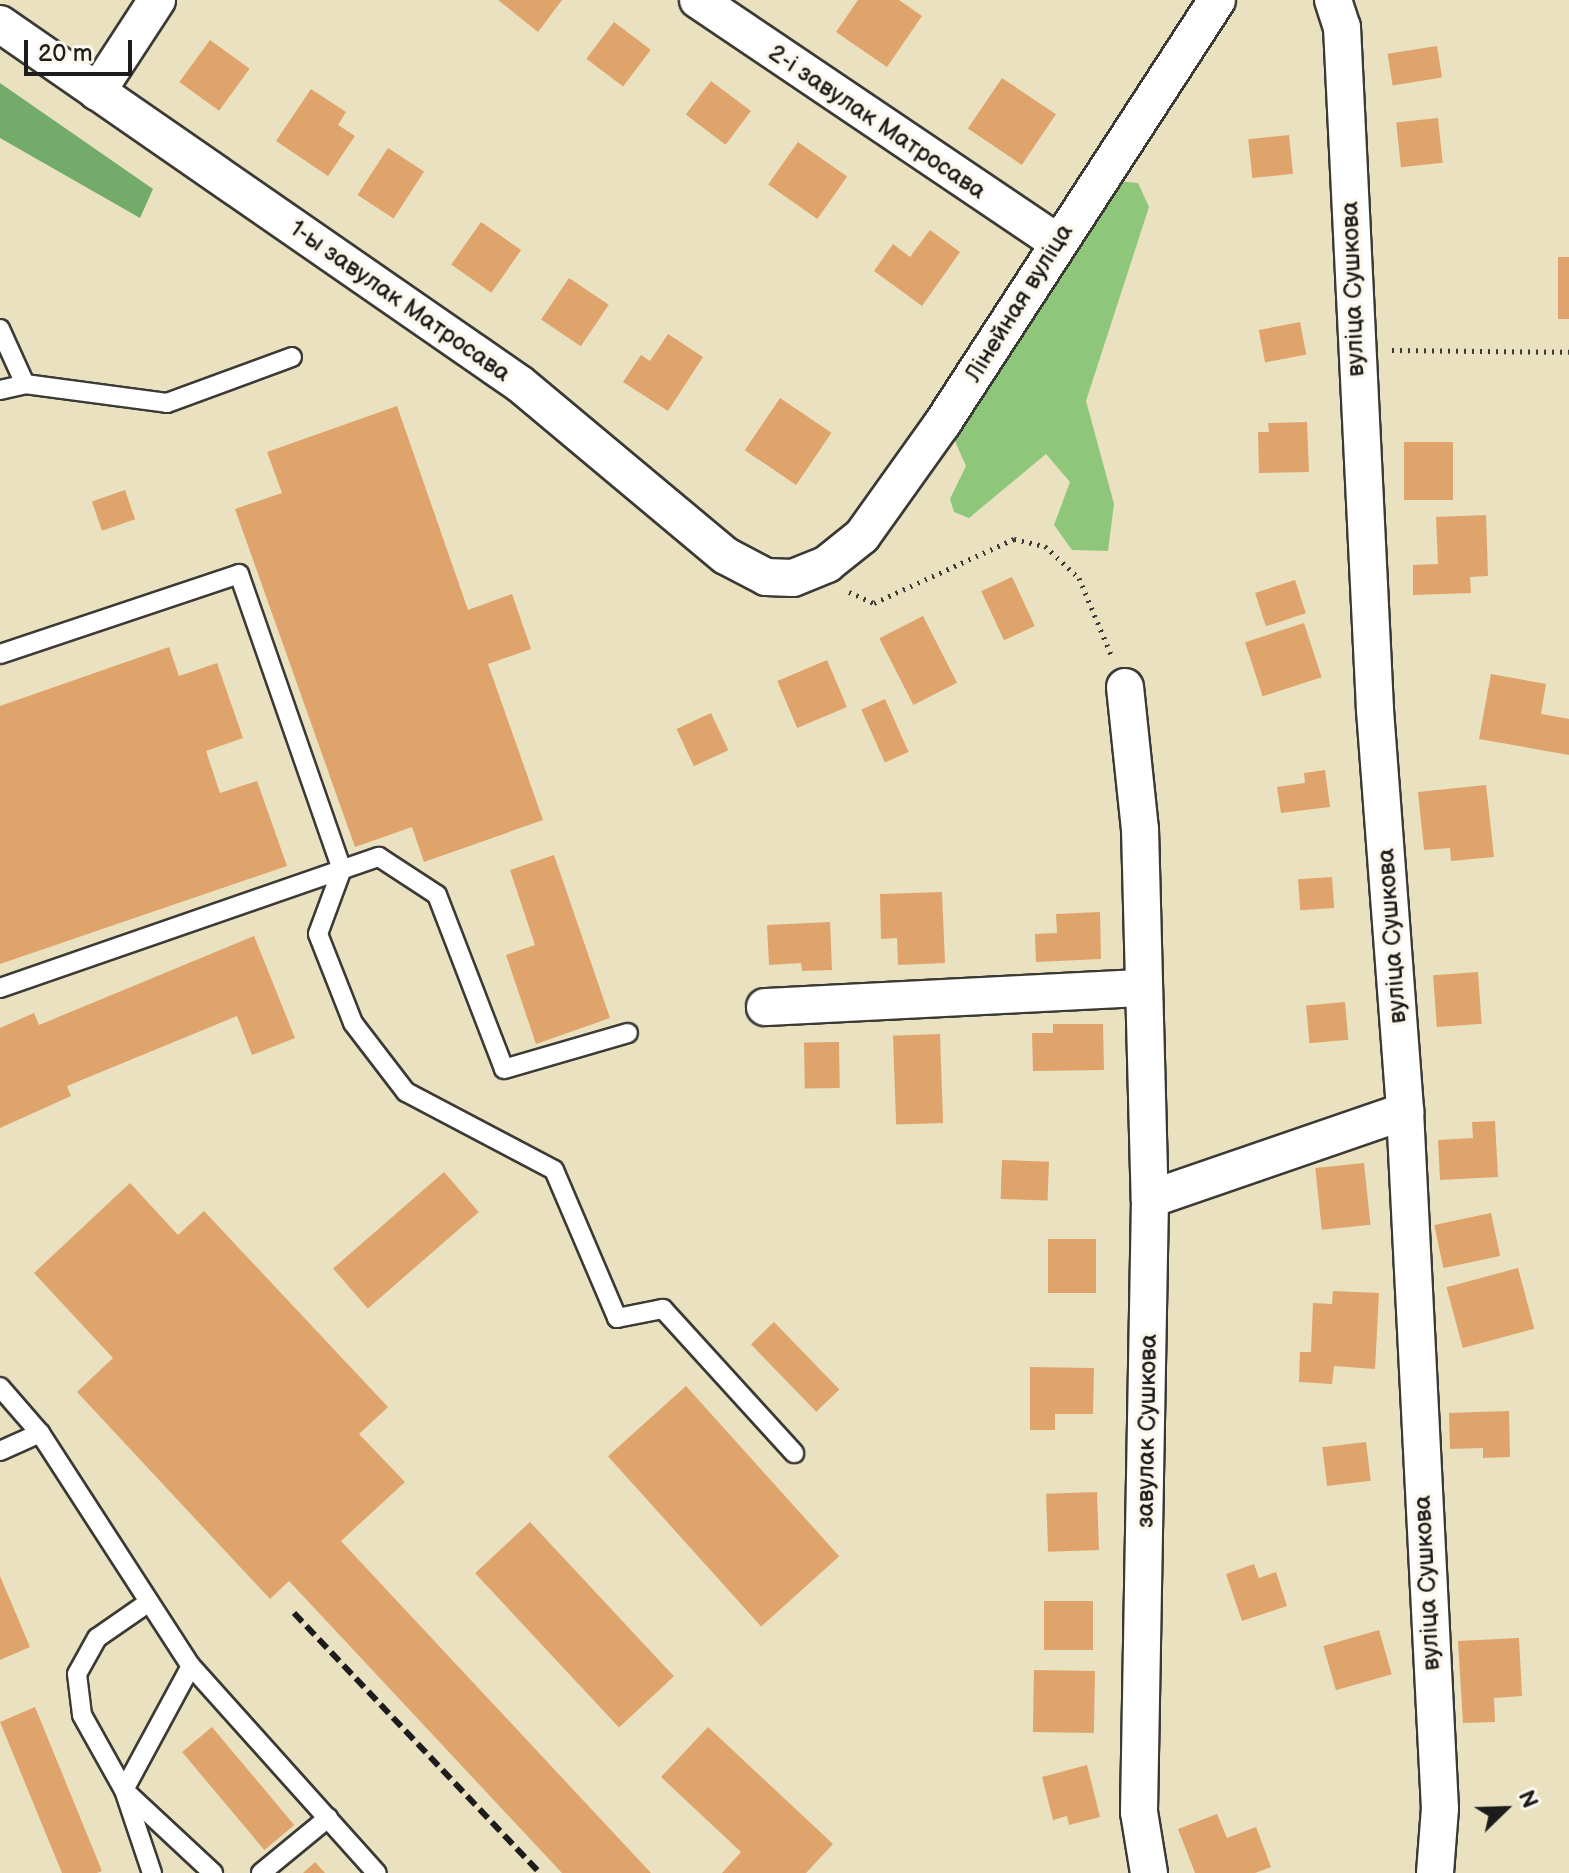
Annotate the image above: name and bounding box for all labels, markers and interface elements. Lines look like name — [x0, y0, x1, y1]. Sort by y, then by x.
scale bar — [28, 24, 136, 74]
text: 20 m — [38, 39, 93, 68]
street label: 2-і завулак Матросава — [763, 39, 991, 205]
street label: вуліца Сушкова — [1336, 201, 1370, 377]
street label: 1-ы завулак Матросава — [284, 214, 516, 388]
street label: Лінейная вуліца — [959, 219, 1079, 387]
street label: вуліца Сушкова — [1372, 848, 1412, 1024]
street label: завулак Сушкова — [1131, 1334, 1163, 1528]
street label: вуліца Сушкова — [1408, 1495, 1446, 1671]
north arrow — [1465, 1769, 1545, 1849]
text: N — [1512, 1787, 1543, 1812]

